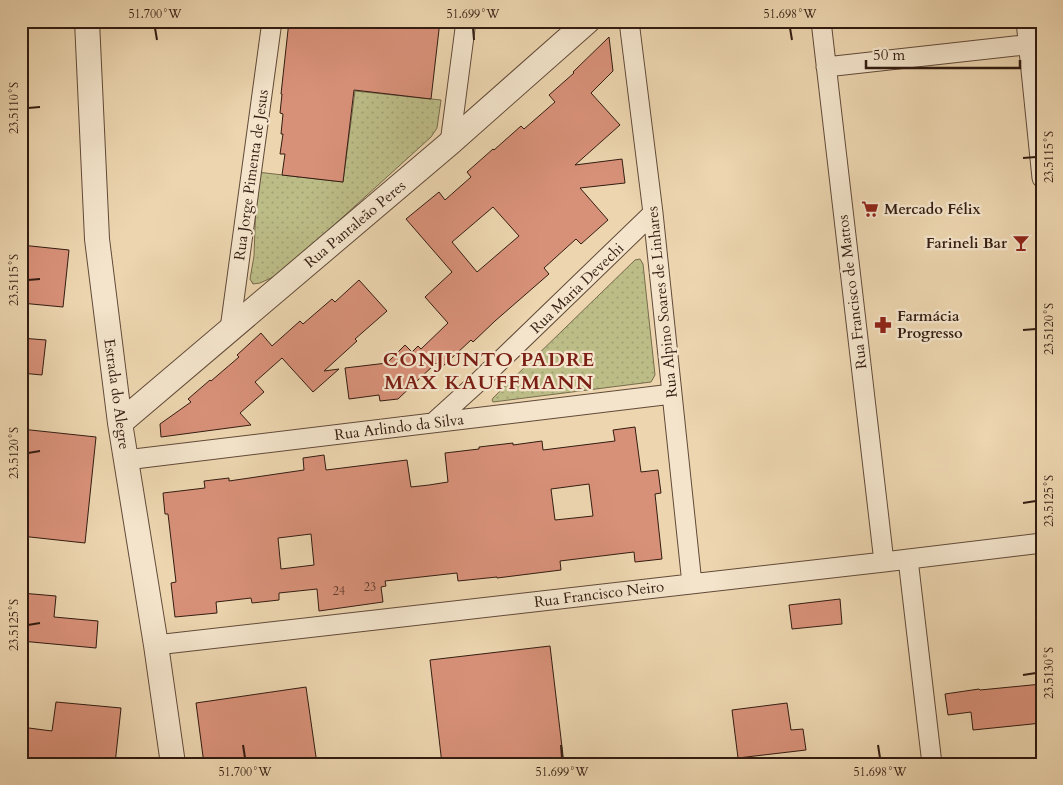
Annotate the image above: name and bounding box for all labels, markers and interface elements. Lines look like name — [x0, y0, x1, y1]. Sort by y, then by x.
text: 51.700°W — [128, 6, 182, 22]
text: 51.699°W — [446, 6, 500, 22]
text: 51.698°W — [763, 6, 817, 22]
scale bar — [866, 38, 1019, 70]
text: 50 m — [873, 45, 905, 65]
text: 23.5110°S — [6, 82, 22, 134]
street label: Rua Jorge Pimenta de Jesus — [229, 88, 273, 262]
text: 23.5115°S — [1041, 131, 1057, 183]
street label: Rua Pantaleão Peres — [300, 176, 410, 272]
supermarket icon: Mercado Félix — [860, 199, 880, 219]
place label: Mercado Félix — [884, 199, 981, 219]
street label: Rua Alpino Soares de Linhares — [642, 205, 682, 399]
street label: Rua Francisco de Mattos — [833, 214, 871, 370]
place label: Farineli Bar — [926, 233, 1008, 253]
bar icon: Farineli Bar — [1011, 233, 1031, 253]
street label: Rua Maria Devechi — [526, 238, 628, 338]
text: 23.5115°S — [6, 254, 22, 306]
text: 23.5120°S — [1041, 303, 1057, 355]
place label: Farmácia Progresso — [897, 306, 963, 343]
pharmacy icon: Farmácia Progresso — [873, 315, 893, 335]
street label: Estrada do Alegre — [99, 337, 135, 451]
district label: CONJUNTO PADRE MAX KAUFFMANN — [383, 346, 595, 396]
street label: Rua Arlindo da Silva — [333, 409, 465, 445]
text: 23.5120°S — [6, 427, 22, 479]
text: 23.5125°S — [1041, 475, 1057, 527]
street label: Rua Francisco Neiro — [533, 576, 665, 612]
house number: 23 — [364, 579, 376, 595]
house number: 24 — [333, 583, 345, 599]
text: 23.5125°S — [6, 599, 22, 651]
text: 23.5130°S — [1041, 647, 1057, 699]
text: 51.700°W — [218, 764, 272, 780]
text: 51.699°W — [535, 764, 589, 780]
text: 51.698°W — [853, 764, 907, 780]

